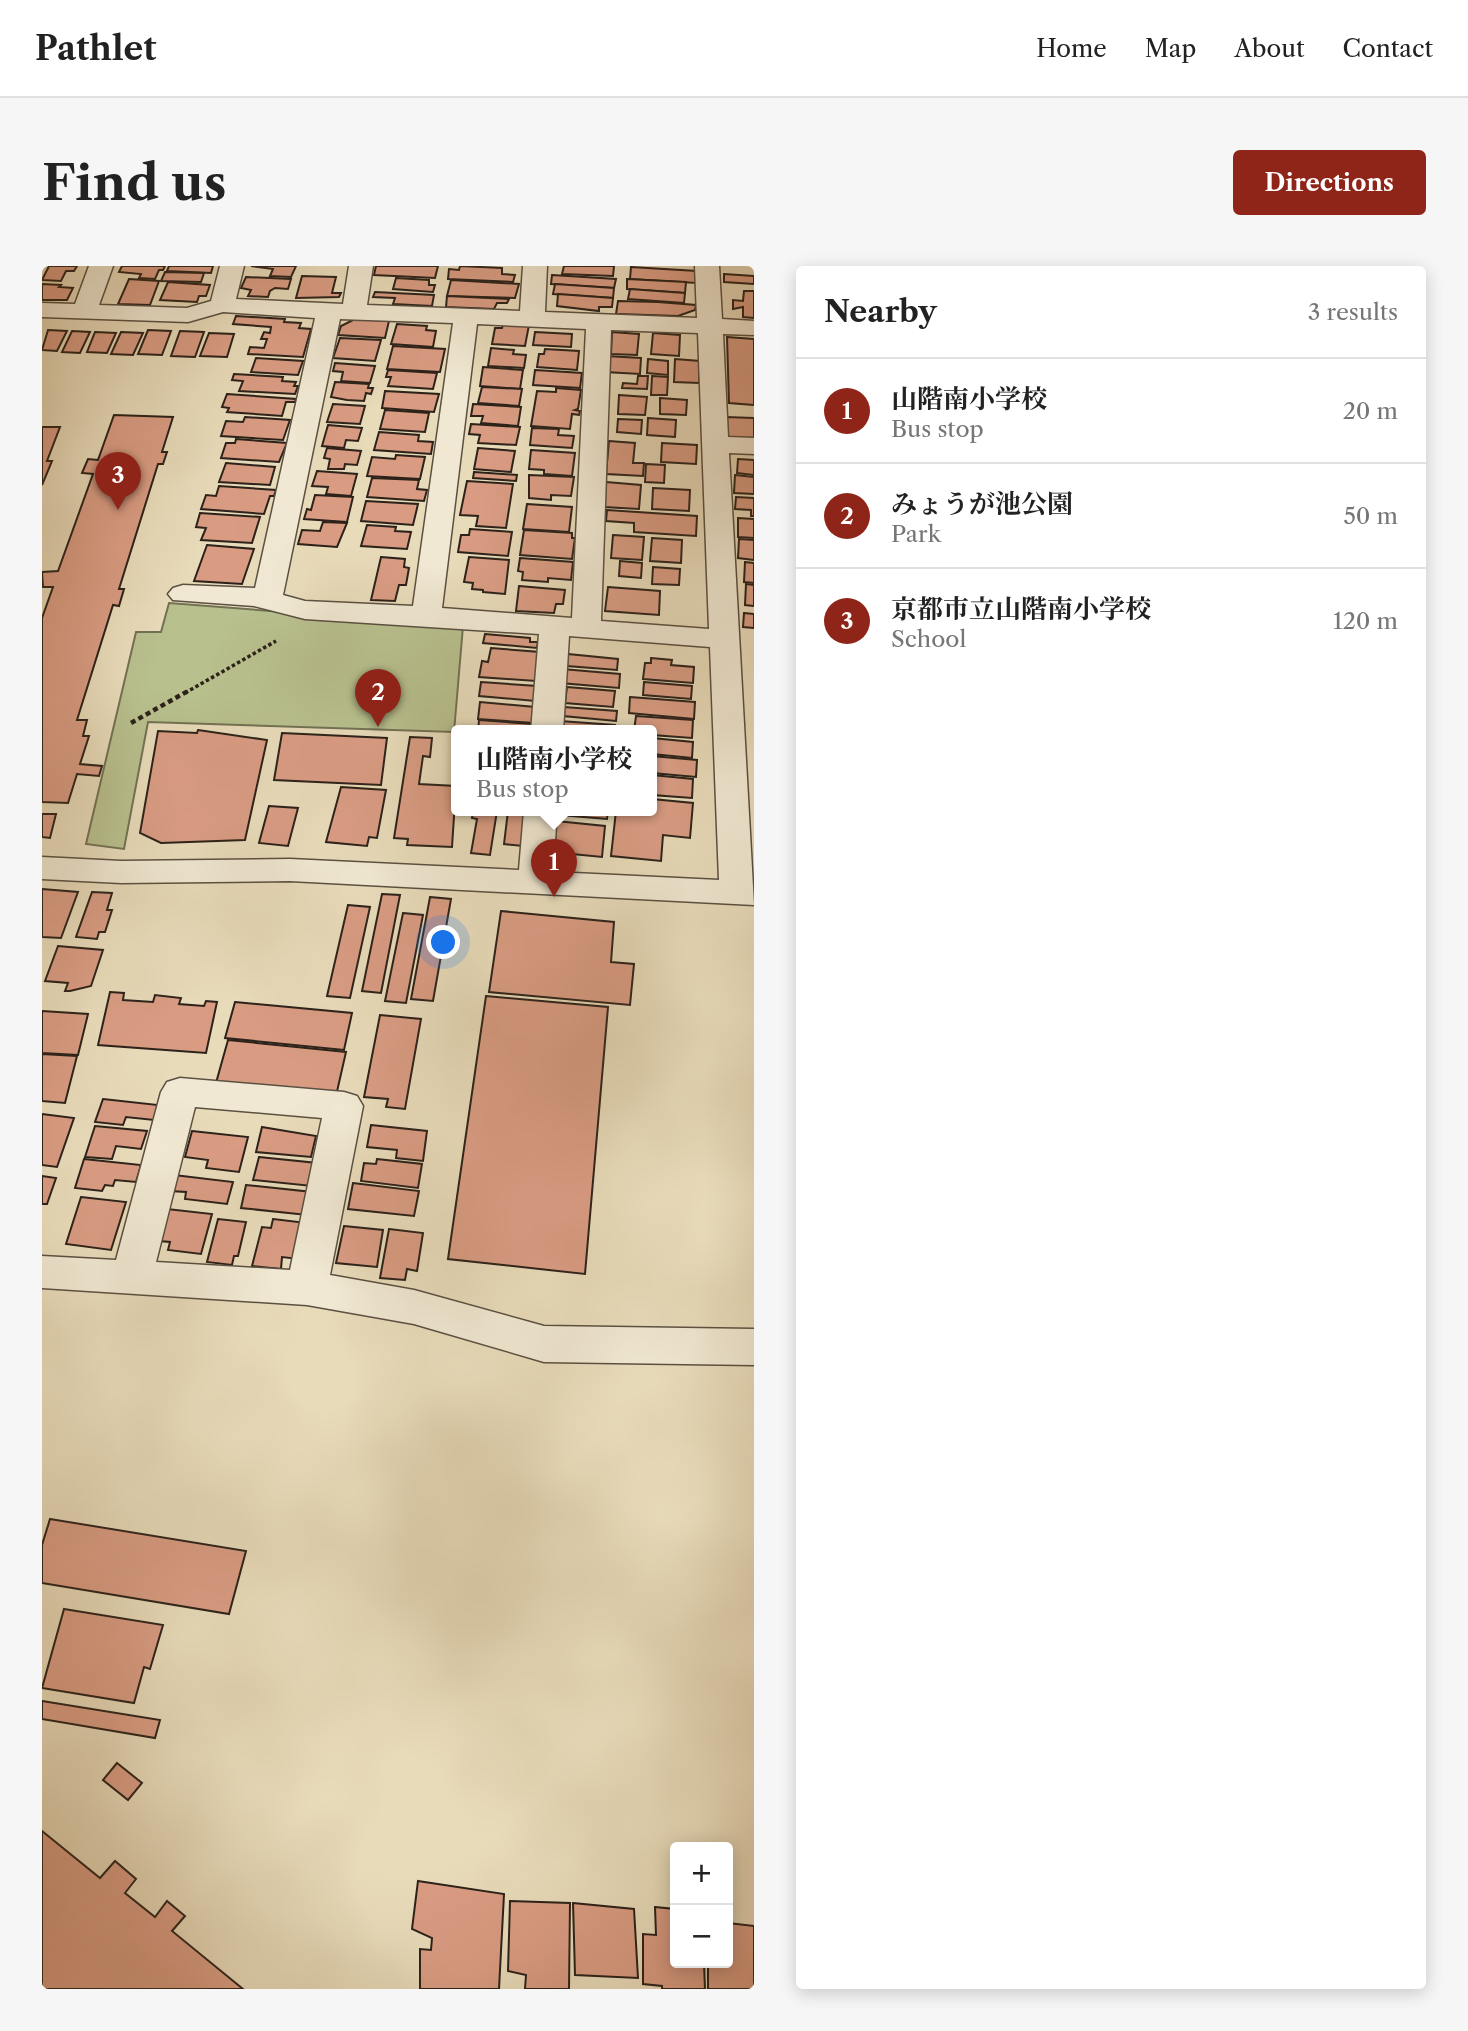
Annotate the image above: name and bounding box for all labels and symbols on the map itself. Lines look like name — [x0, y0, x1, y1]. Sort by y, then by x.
pin: 3 — [95, 452, 141, 510]
pin: 2 — [355, 669, 401, 727]
pin: 1 — [531, 839, 577, 897]
your location — [426, 925, 460, 959]

